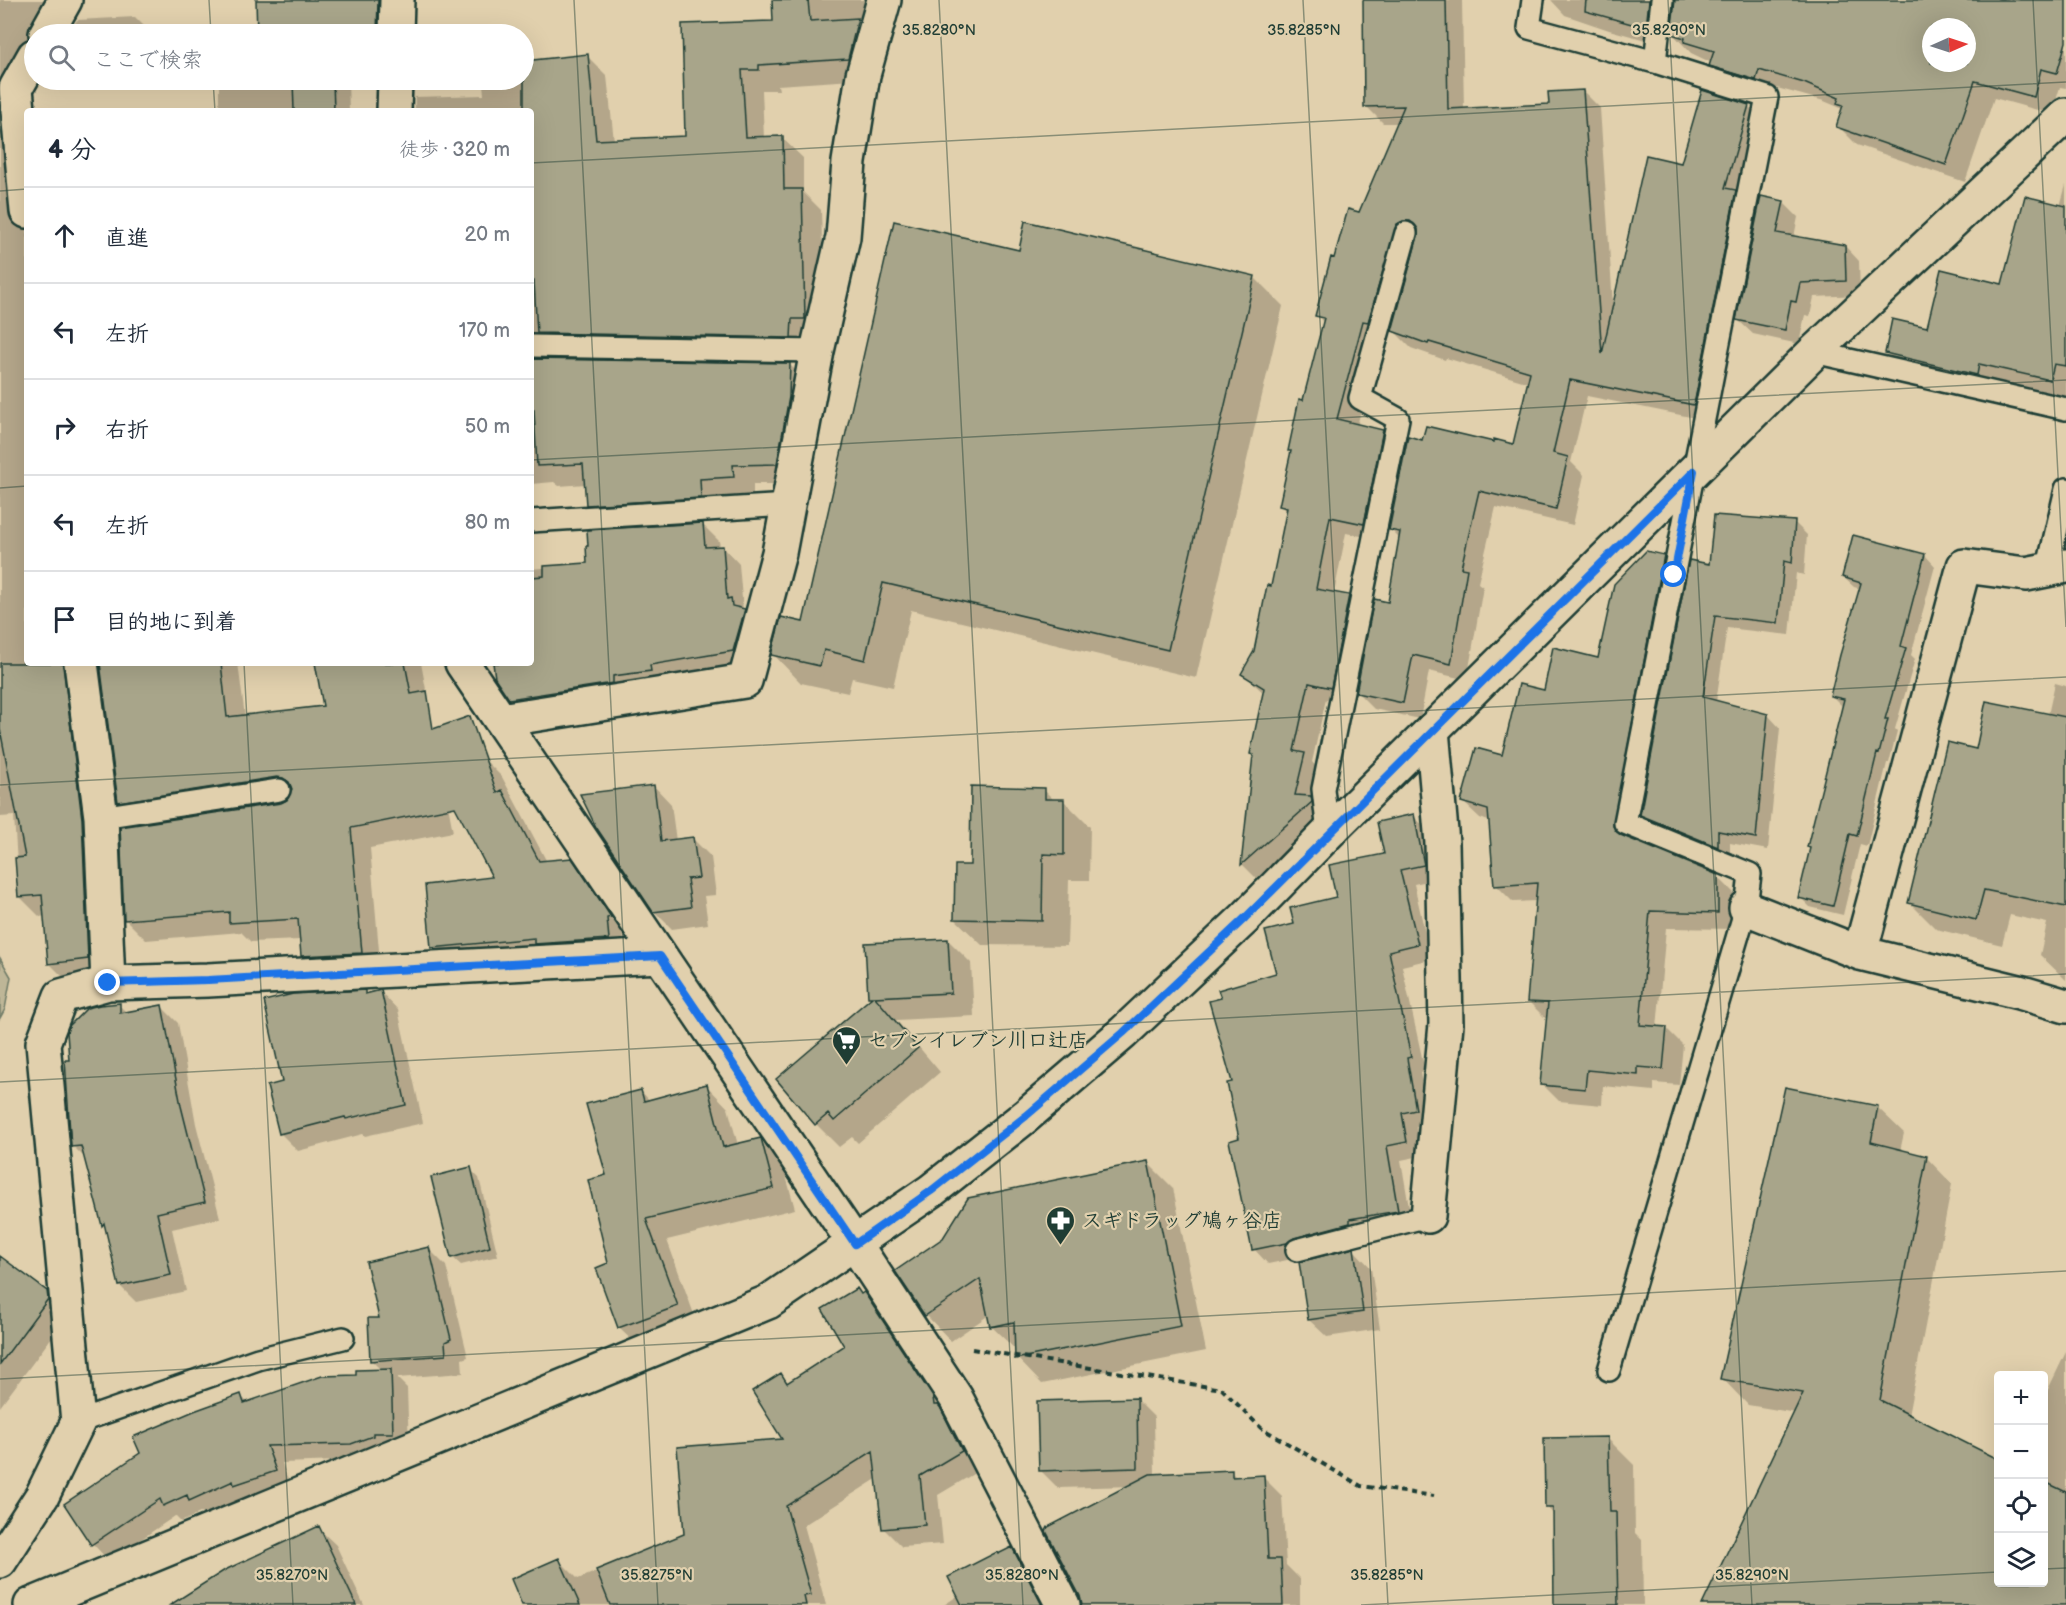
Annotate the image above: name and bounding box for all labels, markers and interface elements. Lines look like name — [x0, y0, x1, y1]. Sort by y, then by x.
north arrow — [1922, 18, 1976, 72]
text: 35.8280°N — [902, 21, 976, 40]
text: 35.8285°N — [1267, 21, 1341, 40]
text: 35.8290°N — [1632, 21, 1706, 40]
search box — [24, 24, 534, 90]
icon: search — [45, 41, 78, 74]
text: ここで検索 — [93, 47, 203, 74]
text: 4 分 — [48, 135, 96, 166]
text: 徒歩 · 320 m — [399, 138, 510, 162]
icon: ahead — [48, 219, 81, 252]
text: 20 m — [465, 223, 510, 247]
text: 直進 — [105, 225, 149, 252]
icon: left — [48, 315, 81, 348]
text: 170 m — [459, 319, 510, 343]
text: 左折 — [105, 321, 149, 348]
icon: right — [48, 411, 81, 444]
text: 50 m — [465, 415, 510, 439]
text: 右折 — [105, 417, 149, 444]
icon: left — [48, 507, 81, 540]
text: 80 m — [465, 511, 510, 535]
text: 左折 — [105, 513, 149, 540]
route start — [1660, 561, 1686, 587]
icon: arrive — [48, 603, 81, 636]
text: 目的地に到着 — [105, 609, 237, 636]
route end — [94, 969, 120, 995]
supermarket icon: セブンイレブン川口辻店 — [831, 1024, 863, 1066]
place label: セブンイレブン川口辻店 — [868, 1029, 1088, 1053]
pharmacy icon: スギドラッグ鳩ヶ谷店 — [1045, 1204, 1077, 1246]
place label: スギドラッグ鳩ヶ谷店 — [1082, 1209, 1282, 1233]
map controls — [1994, 1371, 2048, 1587]
button: + — [1994, 1371, 2048, 1425]
button: − — [1994, 1425, 2048, 1479]
button: locate — [1994, 1479, 2048, 1533]
button: layers — [1994, 1533, 2048, 1587]
text: 35.8270°N — [256, 1566, 328, 1585]
text: 35.8275°N — [621, 1566, 693, 1585]
text: 35.8280°N — [985, 1566, 1059, 1585]
text: 35.8285°N — [1350, 1566, 1424, 1585]
text: 35.8290°N — [1715, 1566, 1789, 1585]

